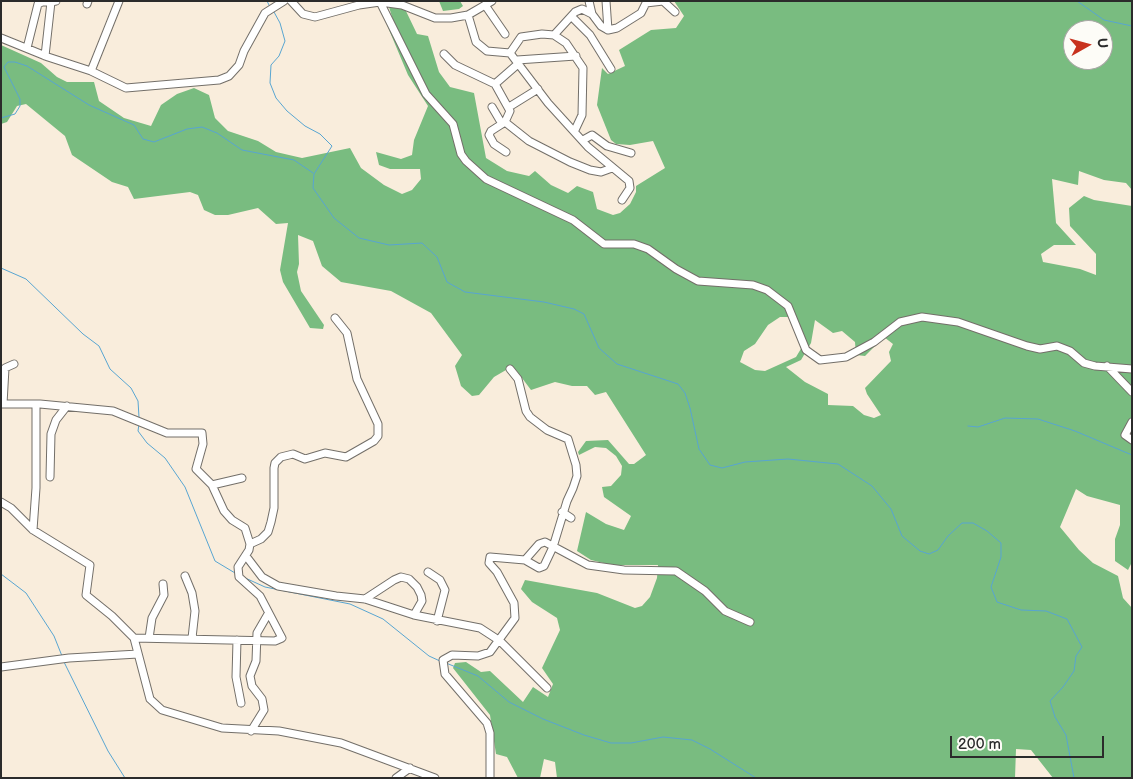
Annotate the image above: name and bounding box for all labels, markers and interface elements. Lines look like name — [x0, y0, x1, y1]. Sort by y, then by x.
north arrow — [1063, 20, 1113, 70]
text: U — [1093, 37, 1111, 49]
scale bar — [953, 726, 1107, 758]
text: 200 m — [958, 735, 1001, 754]

